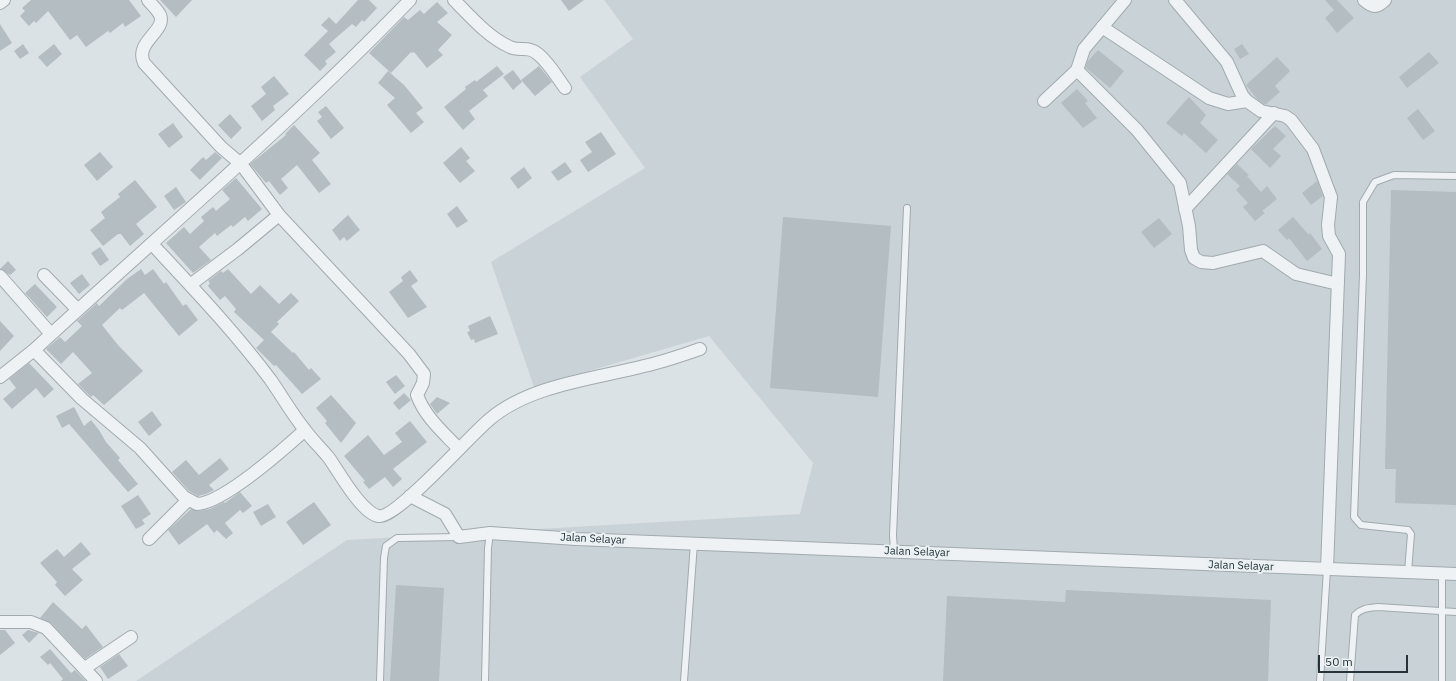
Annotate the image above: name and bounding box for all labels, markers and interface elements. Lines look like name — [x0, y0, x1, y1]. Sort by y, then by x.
street label: Jalan Selayar — [560, 531, 626, 547]
street label: Jalan Selayar — [884, 544, 950, 560]
street label: Jalan Selayar — [1208, 558, 1274, 574]
scale bar — [1320, 647, 1410, 673]
text: 50 m — [1325, 654, 1353, 669]

